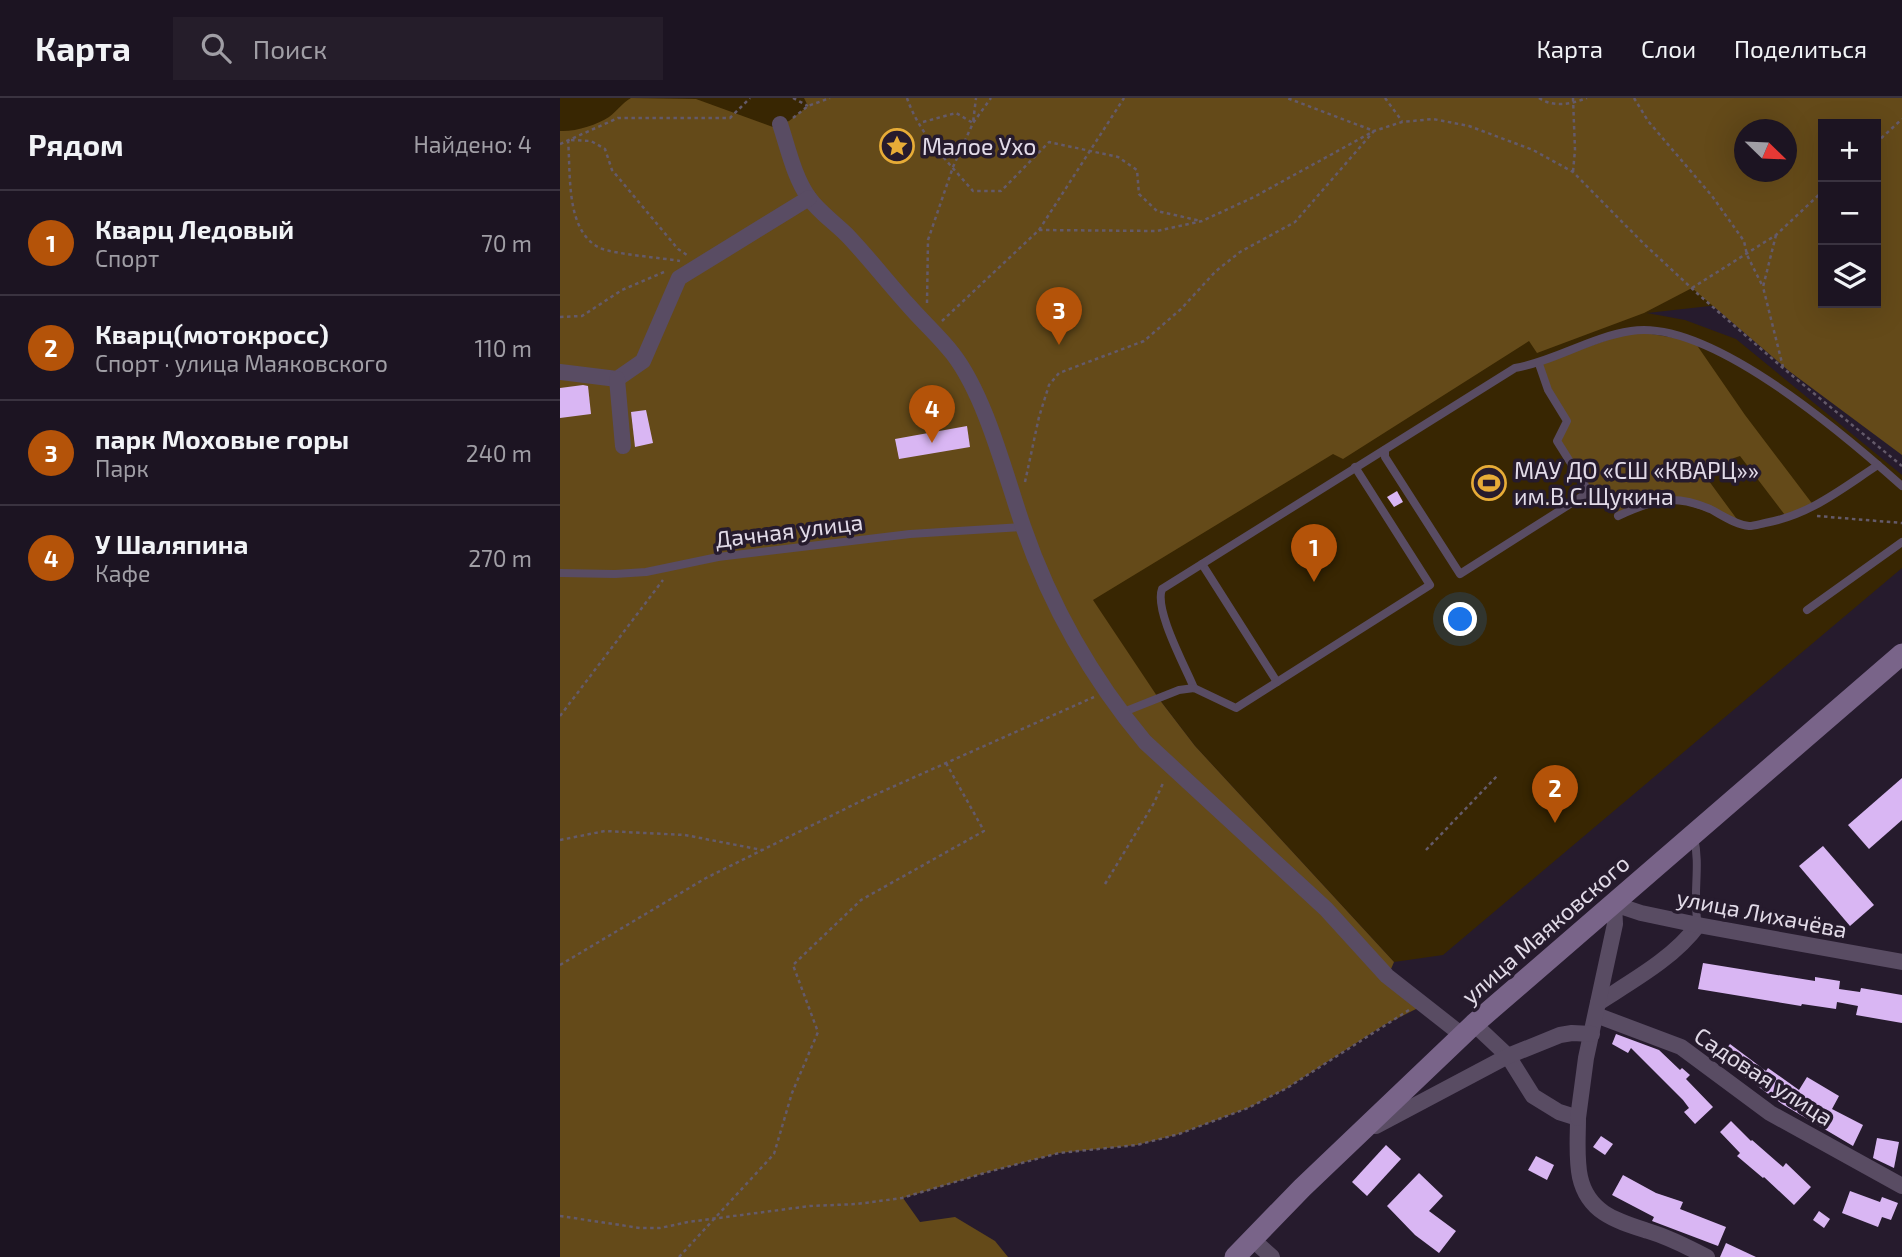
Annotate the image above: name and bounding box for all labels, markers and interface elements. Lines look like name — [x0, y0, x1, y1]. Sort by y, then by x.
search box — [173, 17, 663, 80]
text: Карта — [35, 28, 131, 68]
icon: search — [197, 29, 235, 67]
text: Поиск — [253, 33, 327, 64]
text: Карта — [1536, 34, 1603, 63]
text: Слои — [1641, 34, 1696, 63]
text: Поделиться — [1734, 34, 1867, 63]
north arrow — [1734, 119, 1797, 182]
map controls — [1818, 119, 1881, 308]
button: + — [1818, 119, 1881, 182]
text: Рядом — [28, 126, 124, 162]
place icon: Малое Ухо — [878, 127, 916, 165]
text: Найдено: 4 — [413, 130, 532, 158]
place label: Малое Ухо — [922, 132, 1036, 160]
button: − — [1818, 182, 1881, 245]
text: Кварц Ледовый — [95, 213, 294, 244]
text: 1 — [46, 229, 56, 257]
text: 70 m — [481, 229, 532, 257]
text: Спорт — [95, 244, 159, 272]
button: layers — [1818, 245, 1881, 308]
pin: 3 — [1036, 287, 1082, 345]
text: Кварц(мотокросс) — [95, 318, 329, 349]
text: 2 — [44, 334, 58, 362]
text: 110 m — [475, 334, 532, 362]
text: Спорт · улица Маяковского — [95, 349, 388, 377]
pin: 4 — [909, 385, 955, 443]
text: парк Моховые горы — [95, 423, 349, 454]
text: 3 — [44, 439, 58, 467]
text: 240 m — [466, 439, 532, 467]
text: Парк — [95, 454, 149, 482]
place label: МАУ ДО «СШ «КВАРЦ»» им.В.С.Щукина — [1514, 456, 1759, 511]
sports icon: МАУ ДО «СШ «КВАРЦ»» им.В.С.Щукина — [1470, 464, 1508, 502]
street label: Дачная улица — [713, 507, 865, 554]
pin: 1 — [1291, 524, 1337, 582]
text: У Шаляпина — [95, 528, 248, 559]
text: 4 — [44, 544, 58, 572]
text: 270 m — [468, 544, 532, 572]
text: Кафе — [95, 559, 150, 587]
your location — [1443, 602, 1477, 636]
pin: 2 — [1532, 765, 1578, 823]
street label: улица Маяковского — [1455, 849, 1635, 1010]
street label: улица Лихачёва — [1674, 883, 1850, 944]
street label: Садовая улица — [1689, 1021, 1839, 1132]

